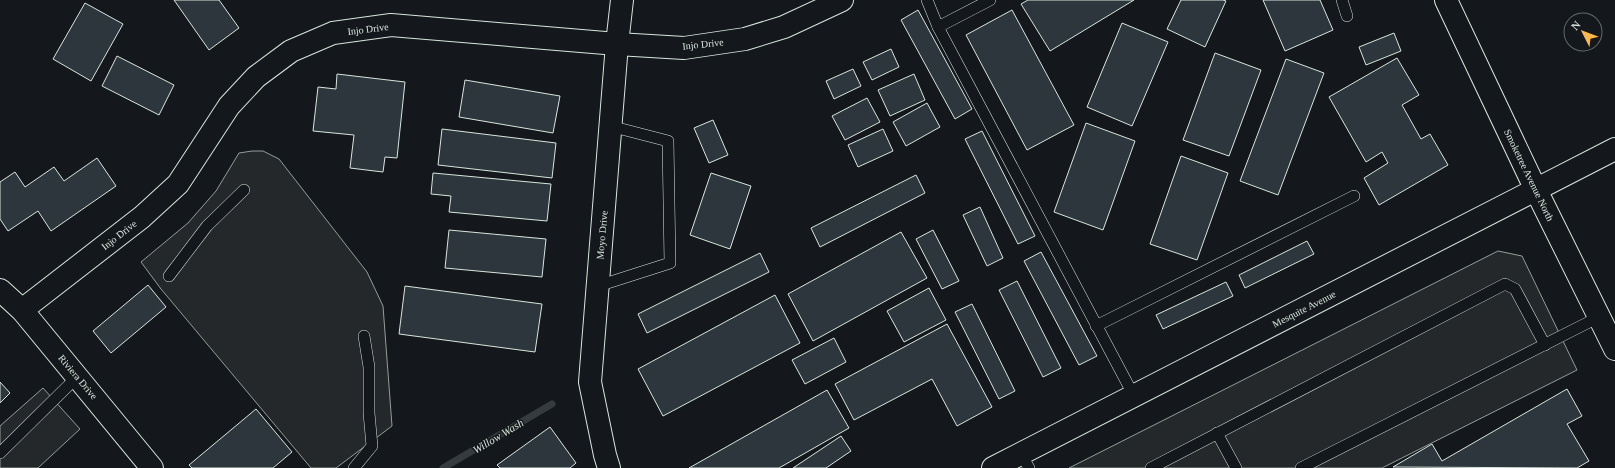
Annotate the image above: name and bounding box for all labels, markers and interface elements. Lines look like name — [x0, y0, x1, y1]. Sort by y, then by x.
north arrow — [1563, 12, 1603, 52]
text: N — [1568, 18, 1583, 32]
street label: Injo Drive — [347, 21, 390, 37]
street label: Injo Drive — [682, 36, 725, 52]
street label: Smoketree Avenue North — [1502, 127, 1556, 223]
street label: Moyo Drive — [594, 209, 610, 260]
street label: Injo Drive — [99, 218, 139, 252]
street label: Mesquite Avenue — [1271, 288, 1338, 330]
street label: Riviera Drive — [56, 353, 100, 402]
water label: Willow Wash — [471, 416, 526, 456]

